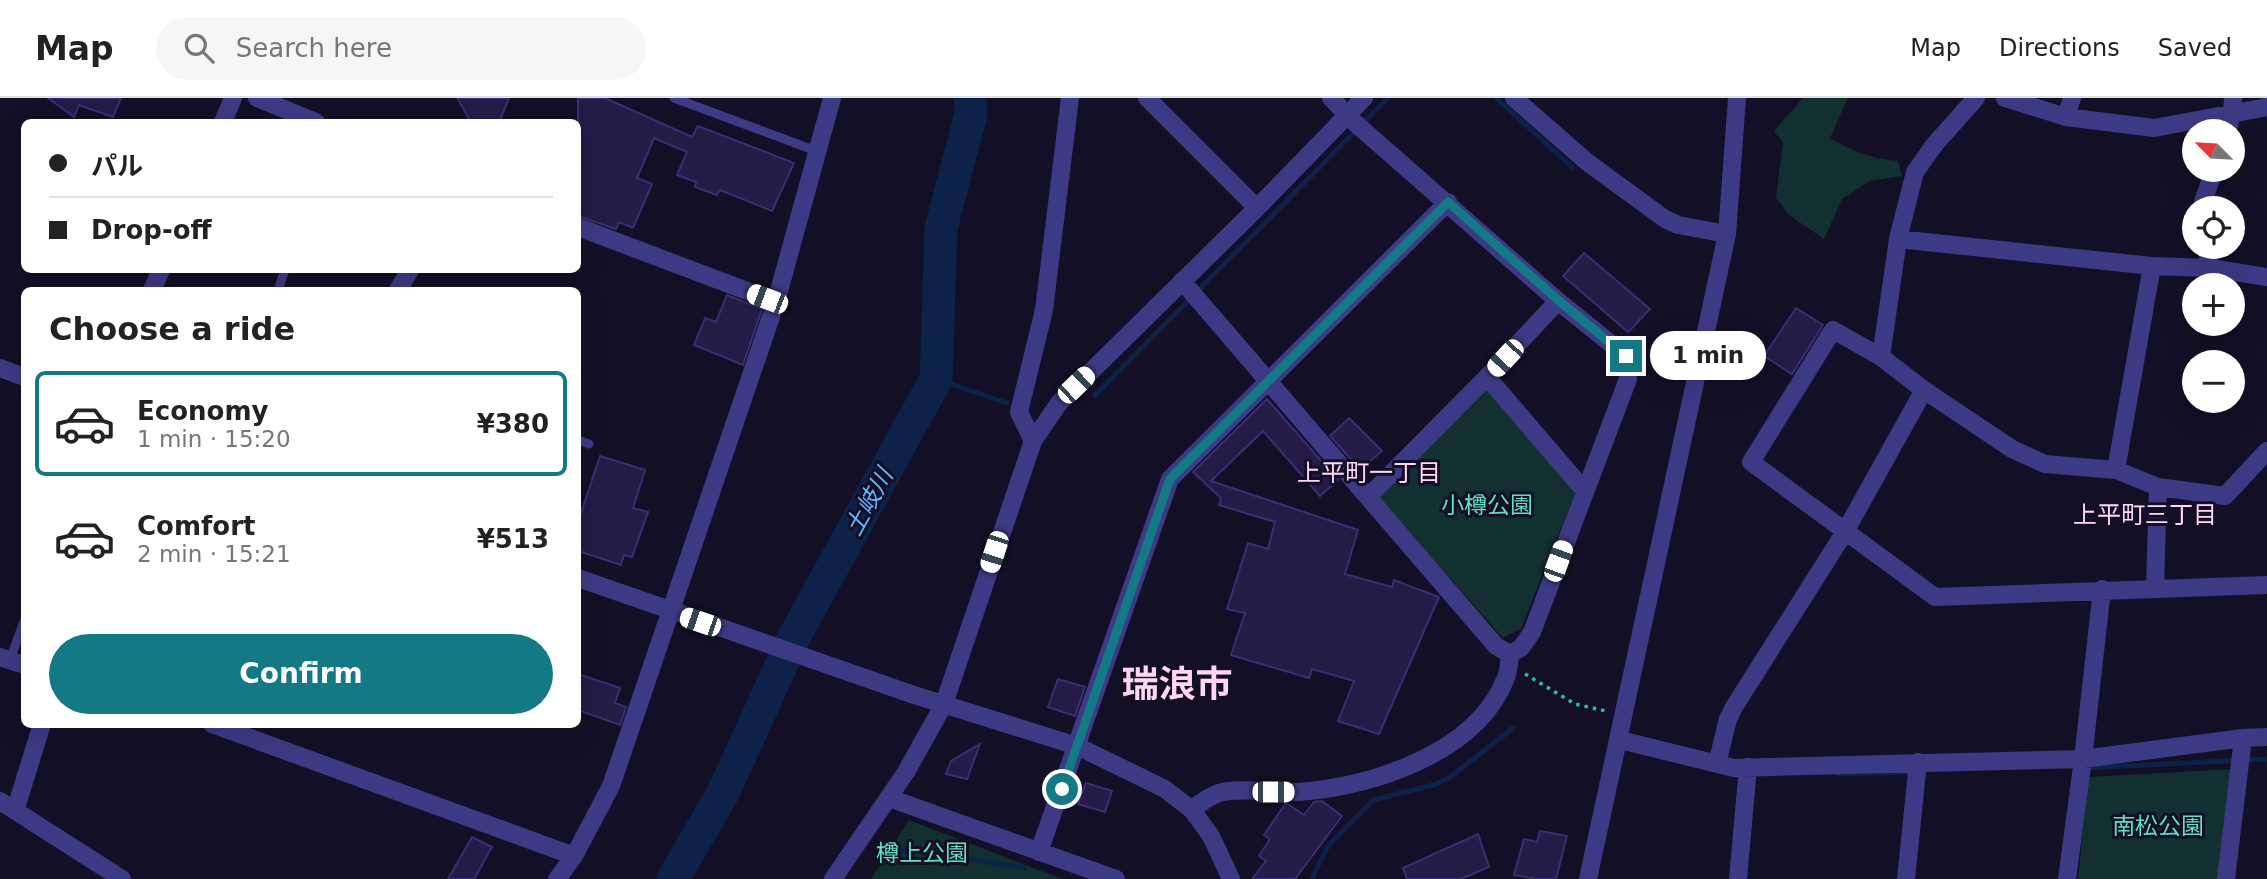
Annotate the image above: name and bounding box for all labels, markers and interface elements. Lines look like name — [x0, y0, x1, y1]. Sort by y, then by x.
search box — [156, 17, 646, 80]
text: Map — [35, 29, 114, 68]
icon: search — [180, 29, 218, 67]
text: Search here — [236, 33, 392, 63]
text: Map — [1910, 34, 1961, 62]
text: Directions — [1999, 34, 2120, 62]
text: Saved — [2158, 34, 2232, 62]
north arrow — [2182, 119, 2245, 182]
map controls — [2182, 119, 2245, 413]
text: パル — [91, 151, 143, 181]
button: locate — [2182, 196, 2245, 259]
text: Drop-off — [91, 215, 212, 245]
button: + — [2182, 273, 2245, 336]
car — [744, 282, 791, 316]
text: Choose a ride — [49, 310, 295, 348]
callout: 1 min — [1650, 331, 1766, 380]
car — [1483, 335, 1528, 381]
route end — [1610, 340, 1642, 372]
text: 1 min — [1672, 342, 1744, 368]
button: − — [2182, 350, 2245, 413]
car — [1054, 363, 1099, 407]
icon: car — [53, 392, 116, 455]
text: Economy — [137, 396, 268, 426]
text: ¥380 — [477, 409, 549, 439]
text: 1 min · 15:20 — [137, 426, 291, 452]
district label: 上平町一丁目 — [1297, 459, 1441, 487]
water label: 土岐川 — [839, 461, 900, 540]
park label: 小樽公園 — [1441, 492, 1533, 518]
district label: 上平町三丁目 — [2073, 501, 2217, 529]
icon: car — [53, 507, 116, 570]
text: Comfort — [137, 511, 255, 541]
text: ¥513 — [477, 524, 549, 554]
car — [978, 529, 1011, 575]
car — [1541, 538, 1576, 584]
text: 2 min · 15:21 — [137, 541, 291, 567]
car — [677, 605, 724, 639]
button: Confirm — [49, 634, 553, 714]
district label: 瑞浪市 — [1122, 663, 1233, 706]
route start — [1046, 773, 1078, 805]
car — [1253, 782, 1295, 803]
park label: 南松公園 — [2112, 813, 2204, 839]
park label: 樽上公園 — [876, 840, 968, 866]

